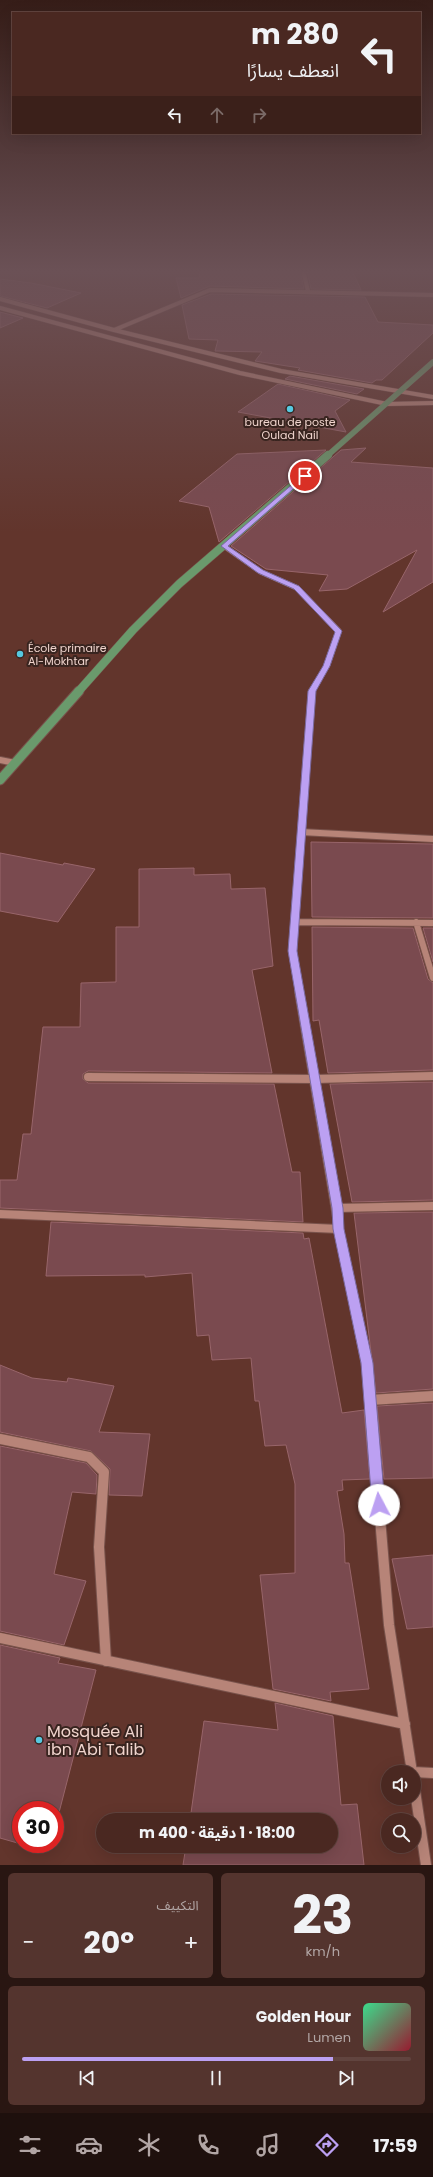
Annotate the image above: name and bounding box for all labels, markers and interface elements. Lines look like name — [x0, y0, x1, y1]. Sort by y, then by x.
text: 280 m — [251, 15, 339, 54]
icon: left — [353, 28, 405, 80]
text: انعطف يسارًا — [247, 58, 339, 83]
icon: left — [164, 104, 186, 126]
icon: ahead — [206, 104, 228, 126]
icon: right — [248, 104, 270, 126]
marker: bureau de poste Oulad Nail — [285, 404, 295, 414]
place label: bureau de poste Oulad Nail — [244, 414, 336, 443]
pin — [288, 459, 322, 493]
icon: arrive — [294, 465, 316, 487]
place label: École primaire Al-Mokhtar — [28, 640, 107, 669]
marker: École primaire Al-Mokhtar — [15, 649, 25, 659]
position arrow — [358, 1484, 400, 1526]
place label: Mosquée Ali ibn Abi Talib — [47, 1720, 144, 1761]
marker: Mosquée Ali ibn Abi Talib — [34, 1735, 44, 1745]
map controls — [381, 1765, 421, 1853]
button: sound — [381, 1765, 421, 1805]
speed limit sign: 30 — [12, 1801, 64, 1853]
button: search — [381, 1813, 421, 1853]
text: 18:00 · 1 دقيقة · 400 m — [139, 1822, 295, 1843]
text: 23 — [292, 1879, 353, 1952]
text: التكييف — [157, 1896, 199, 1915]
text: 20° — [84, 1921, 134, 1964]
text: − — [22, 1927, 34, 1958]
text: + — [183, 1927, 199, 1958]
text: km/h — [305, 1942, 340, 1961]
text: Golden Hour — [256, 2006, 351, 2027]
text: Lumen — [307, 2028, 351, 2047]
icon: previous — [76, 2067, 98, 2089]
icon: pause — [205, 2067, 227, 2089]
icon: next — [335, 2067, 357, 2089]
icon: filters — [16, 2131, 44, 2159]
icon: car — [75, 2131, 103, 2159]
icon: climate — [135, 2131, 163, 2159]
icon: phone — [194, 2131, 222, 2159]
icon: music — [254, 2131, 282, 2159]
icon: directions — [313, 2131, 341, 2159]
text: 17:59 — [373, 2133, 417, 2158]

